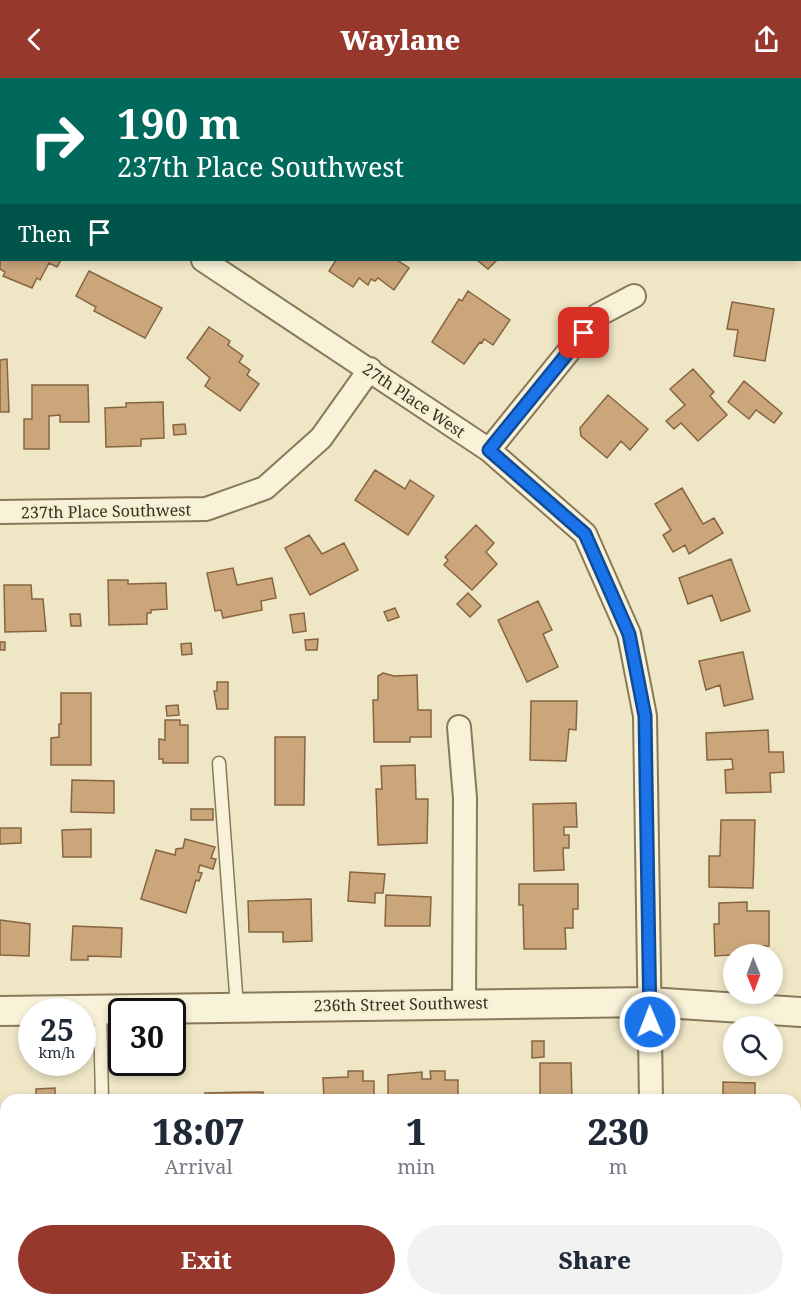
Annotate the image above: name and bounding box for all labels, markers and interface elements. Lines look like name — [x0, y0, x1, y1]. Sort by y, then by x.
text: Waylane — [341, 21, 460, 58]
icon: back — [18, 23, 51, 56]
icon: share — [750, 23, 783, 56]
text: 190 m — [117, 94, 241, 151]
icon: right — [18, 102, 96, 180]
text: 237th Place Southwest — [117, 148, 404, 185]
icon: arrive — [83, 216, 116, 249]
text: Then — [18, 218, 71, 248]
pin — [558, 307, 609, 358]
icon: arrive — [567, 316, 600, 349]
street label: 27th Place West — [358, 358, 470, 443]
street label: 237th Place Southwest — [21, 499, 192, 523]
north arrow — [723, 944, 783, 1004]
map controls — [723, 944, 783, 1076]
position arrow — [618, 990, 682, 1054]
street label: 236th Street Southwest — [313, 991, 489, 1017]
speed limit sign: 30 — [108, 998, 186, 1076]
text: 25 — [40, 1009, 74, 1050]
button: search — [723, 1016, 783, 1076]
text: km/h — [39, 1042, 75, 1062]
text: 18:07 — [152, 1107, 245, 1156]
text: 1 — [406, 1107, 427, 1156]
text: 230 — [588, 1107, 649, 1156]
text: Arrival — [164, 1153, 233, 1180]
text: min — [397, 1153, 435, 1180]
text: m — [609, 1153, 628, 1180]
button: Exit — [18, 1225, 395, 1294]
button: Share — [407, 1225, 783, 1294]

